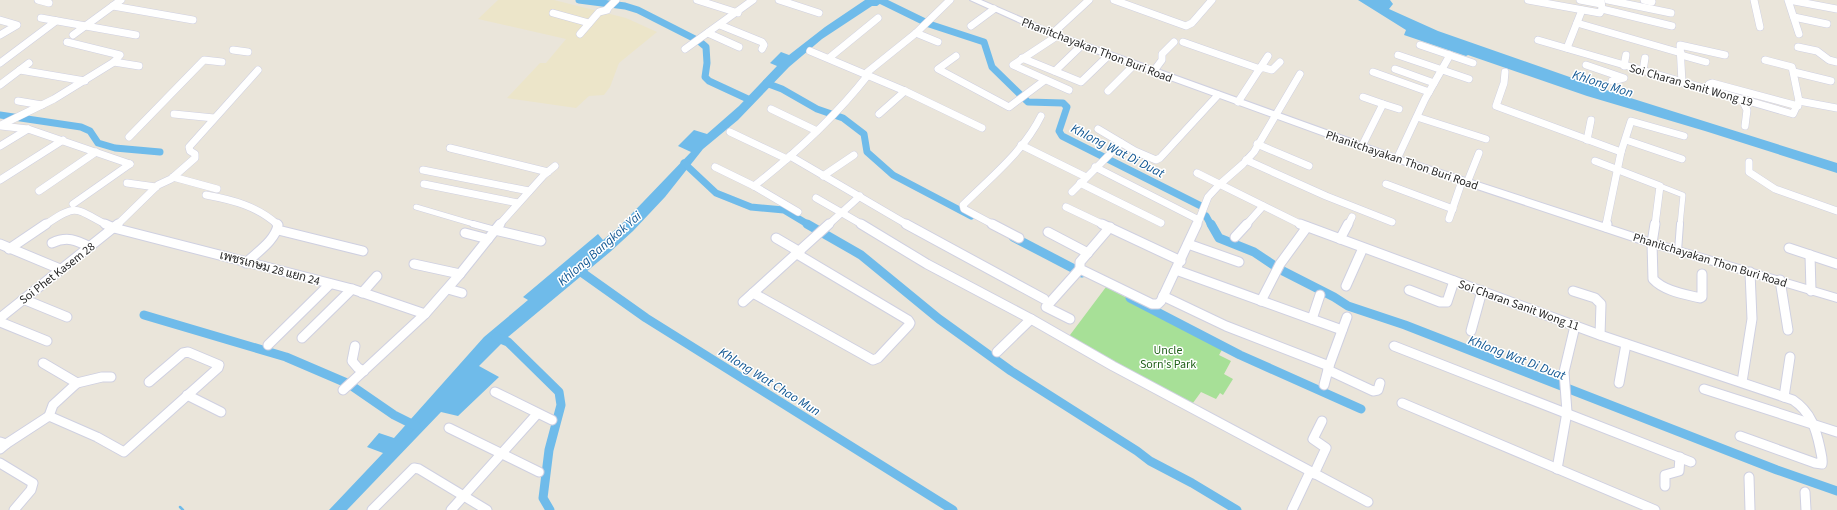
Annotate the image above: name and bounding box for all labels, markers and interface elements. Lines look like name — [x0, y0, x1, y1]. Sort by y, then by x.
street label: Phanitchayakan Thon Buri Road — [1019, 14, 1175, 87]
street label: Soi Charan Sanit Wong 19 — [1627, 60, 1755, 111]
water label: Khlong Mon — [1570, 66, 1636, 102]
water label: Khlong Wat Di Duat — [1068, 120, 1168, 183]
street label: Phanitchayakan Thon Buri Road — [1323, 126, 1480, 195]
water label: Khlong Bangkok Yai — [554, 207, 646, 290]
street label: Phanitchayakan Thon Buri Road — [1631, 229, 1789, 292]
street label: Soi Phet Kasem 28 — [16, 238, 99, 308]
street label: เพชรเกษม 28 แยก 24 — [218, 247, 322, 290]
street label: Soi Charan Sanit Wong 11 — [1456, 276, 1582, 335]
water label: Khlong Wat Di Duat — [1465, 331, 1569, 385]
park label: Uncle Sorn's Park — [1140, 342, 1196, 373]
water label: Khlong Wat Chao Mun — [715, 343, 824, 420]

